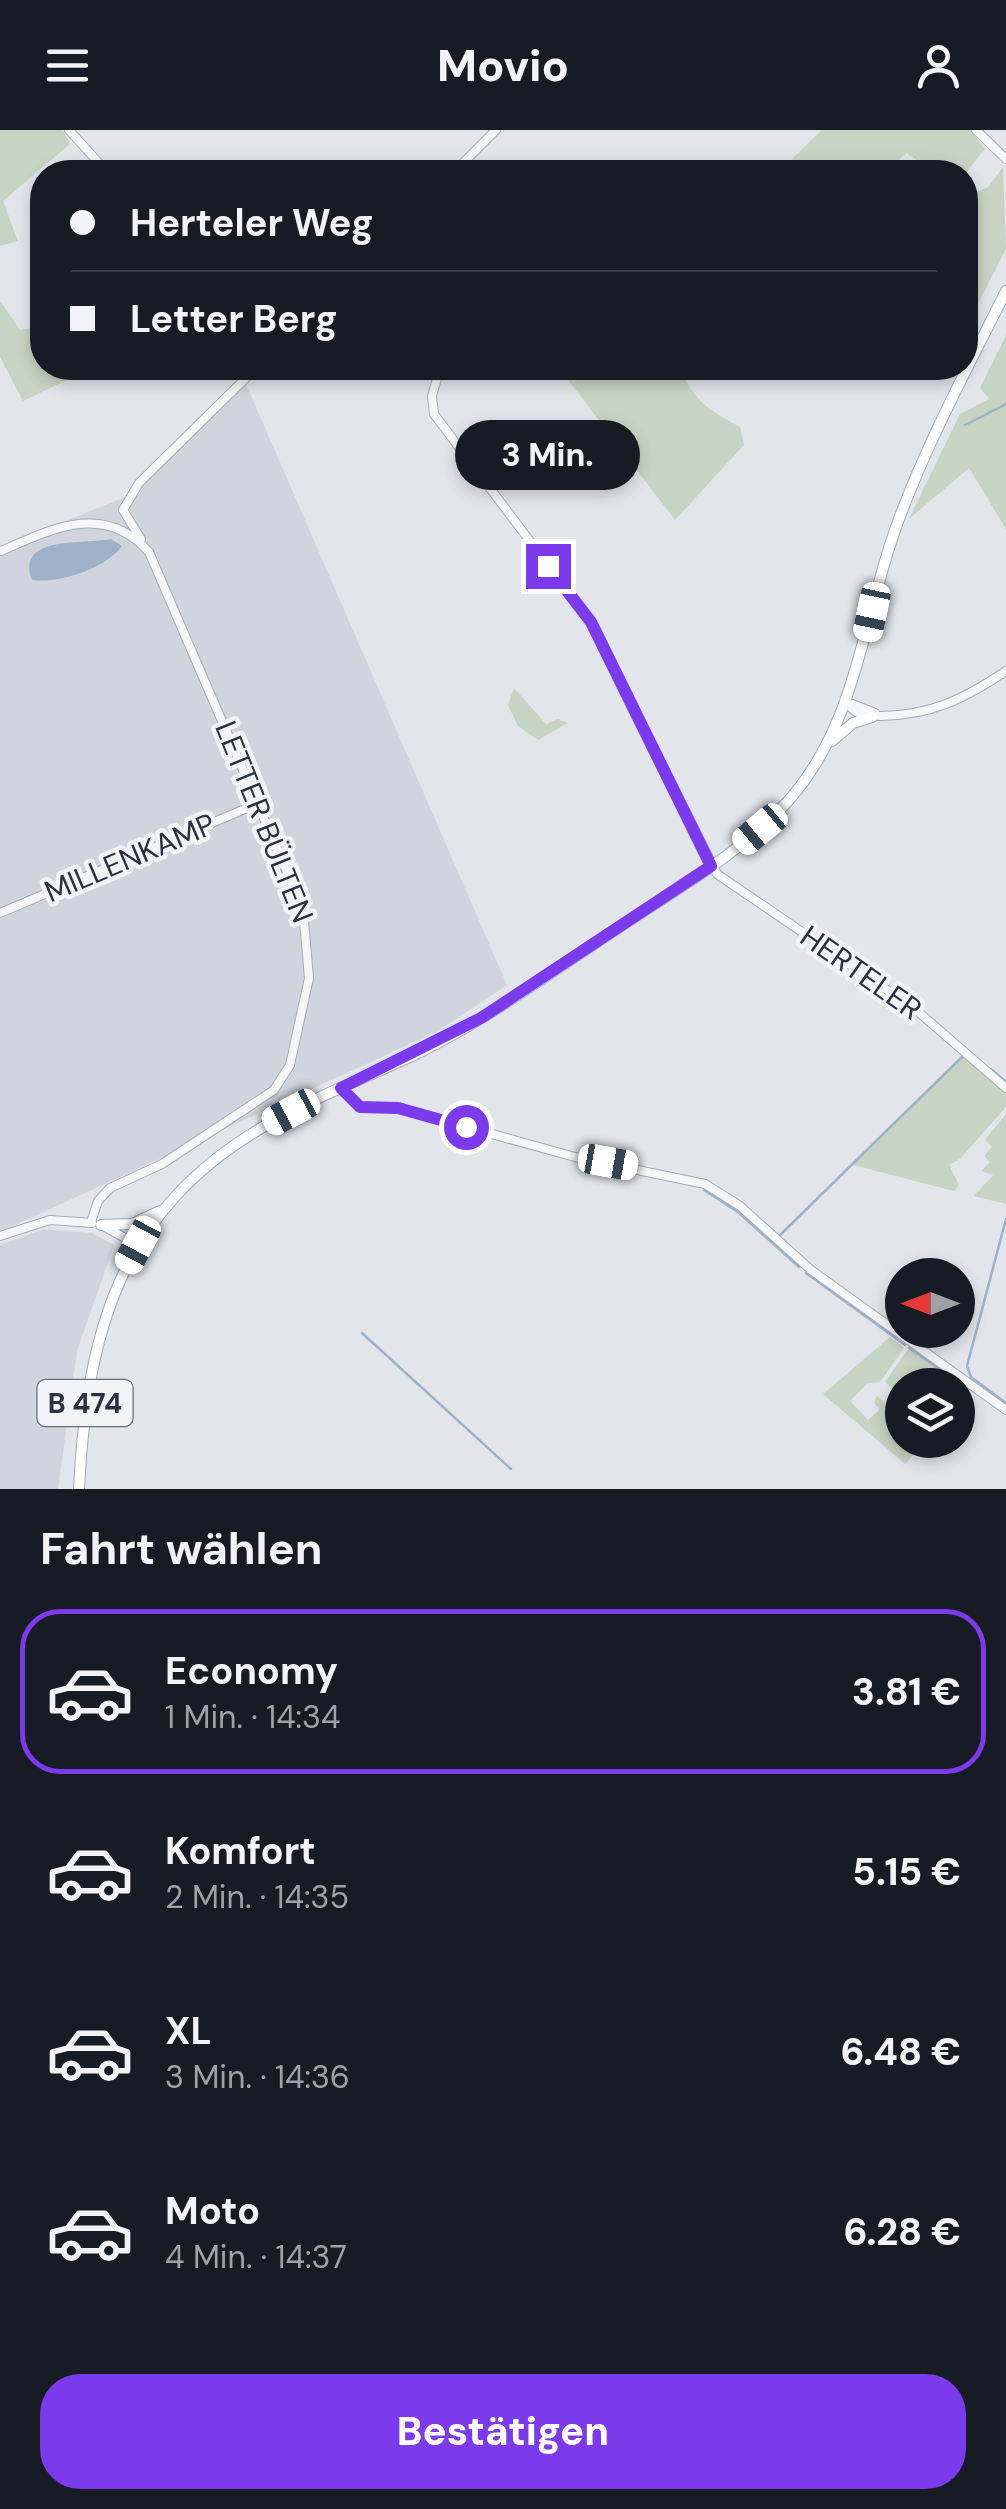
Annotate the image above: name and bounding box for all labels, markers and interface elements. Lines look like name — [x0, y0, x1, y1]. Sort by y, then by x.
text: Movio — [437, 36, 569, 95]
icon: menu — [40, 38, 95, 93]
icon: person — [911, 38, 966, 93]
text: Herteler Weg — [130, 198, 374, 248]
text: Letter Berg — [130, 294, 338, 344]
callout: 3 Min. — [456, 421, 640, 491]
text: 3 Min. — [501, 434, 594, 476]
route end — [526, 544, 571, 589]
car — [851, 580, 893, 644]
street label: LETTER BÜLTEN — [206, 715, 323, 928]
car — [727, 798, 793, 860]
street label: MILLENKAMP — [39, 804, 221, 911]
street label: HERTELER — [793, 917, 930, 1029]
car — [257, 1085, 325, 1139]
route start — [444, 1105, 489, 1150]
car — [576, 1142, 640, 1182]
car — [111, 1211, 165, 1279]
north arrow — [885, 1258, 975, 1348]
map controls — [885, 1258, 975, 1458]
button: layers — [885, 1368, 975, 1458]
road number: B 474 — [38, 1380, 132, 1426]
text: Fahrt wählen — [40, 1519, 322, 1578]
text: Economy — [165, 1646, 338, 1696]
icon: car — [45, 1647, 135, 1737]
text: 3.81 € — [852, 1667, 961, 1717]
text: 1 Min. · 14:34 — [165, 1696, 340, 1738]
text: Komfort — [165, 1826, 316, 1876]
icon: car — [45, 1827, 135, 1917]
text: 5.15 € — [852, 1847, 961, 1897]
text: 2 Min. · 14:35 — [165, 1876, 349, 1918]
text: XL — [165, 2006, 212, 2056]
icon: car — [45, 2007, 135, 2097]
text: 6.48 € — [840, 2027, 961, 2077]
text: 3 Min. · 14:36 — [165, 2056, 350, 2098]
text: Moto — [165, 2186, 260, 2236]
icon: car — [45, 2187, 135, 2277]
text: 6.28 € — [844, 2207, 961, 2257]
text: 4 Min. · 14:37 — [165, 2236, 347, 2278]
button: Bestätigen — [40, 2374, 966, 2489]

